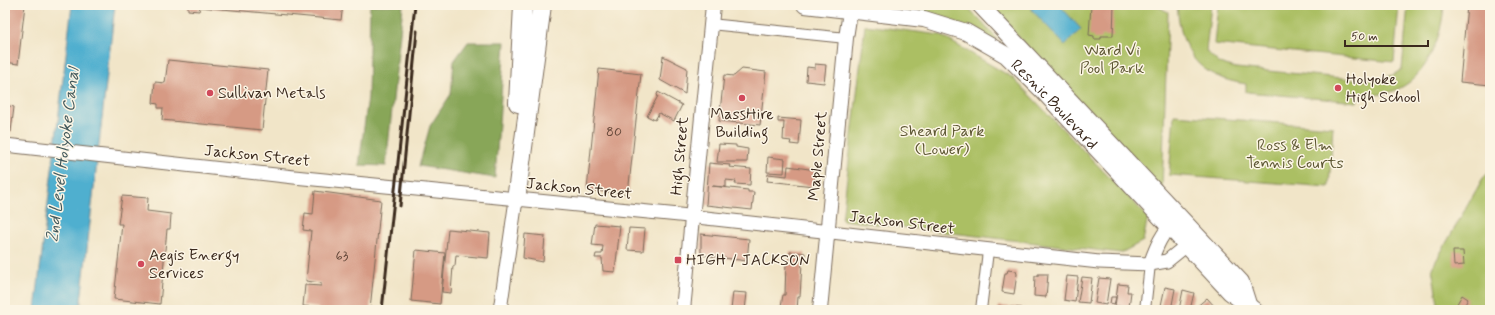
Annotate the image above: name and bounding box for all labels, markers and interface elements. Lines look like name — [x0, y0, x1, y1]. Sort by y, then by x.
scale bar — [1345, 22, 1428, 48]
text: 50 m — [1351, 29, 1378, 45]
park label: Ward Vi Pool Park — [1080, 40, 1144, 79]
street label: Resnic Boulevard — [1006, 55, 1103, 154]
water label: 2nd Level Holyoke Canal — [41, 64, 85, 243]
place label: Holyoke High School — [1346, 69, 1421, 109]
place label: Sullivan Metals — [218, 83, 325, 104]
marker: Holyoke High School — [1333, 83, 1343, 93]
marker: Sullivan Metals — [205, 88, 215, 98]
marker: MassHire Building — [737, 93, 747, 103]
place label: MassHire Building — [710, 104, 774, 144]
street label: Maple Street — [804, 110, 832, 202]
street label: High Street — [666, 115, 695, 196]
park label: Sheard Park (Lower) — [900, 121, 984, 160]
house number: 80 — [606, 123, 622, 141]
park label: Ross & Elm Tennis Courts — [1246, 135, 1344, 174]
street label: Jackson Street — [203, 140, 311, 172]
street label: Jackson Street — [525, 173, 633, 205]
street label: Jackson Street — [848, 206, 956, 240]
place label: Aegis Energy Services — [149, 245, 240, 284]
house number: 63 — [335, 247, 349, 265]
place label: HIGH / JACKSON — [686, 250, 810, 271]
marker: HIGH / JACKSON — [673, 255, 683, 265]
marker: Aegis Energy Services — [136, 259, 146, 269]

